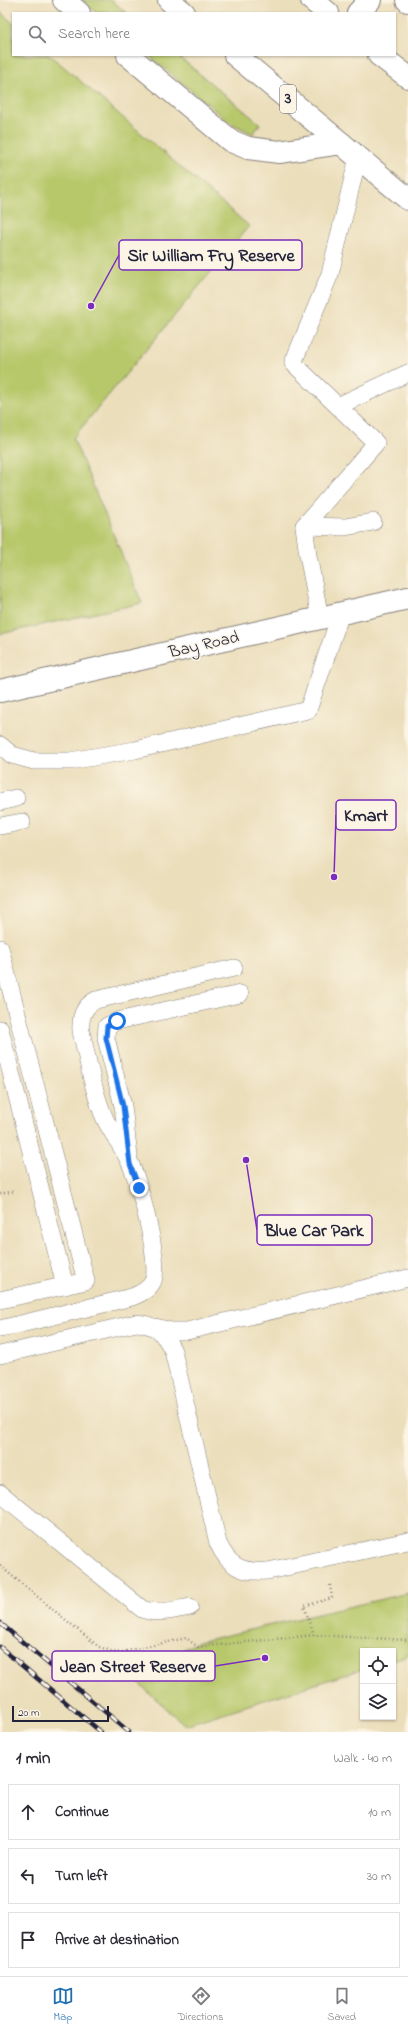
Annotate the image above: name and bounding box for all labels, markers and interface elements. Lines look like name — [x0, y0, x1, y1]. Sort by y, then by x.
search box — [12, 12, 396, 56]
icon: search — [26, 23, 48, 45]
text: Search here — [58, 23, 130, 45]
road number: 3 — [280, 85, 296, 113]
callout: Sir William Fry Reserve — [119, 240, 302, 270]
text: Sir William Fry Reserve — [127, 244, 295, 271]
street label: Bay Road — [165, 625, 242, 666]
callout: Kmart — [336, 800, 396, 830]
text: Kmart — [344, 804, 389, 830]
route start — [108, 1012, 126, 1030]
route end — [130, 1179, 148, 1197]
callout: Blue Car Park — [257, 1215, 372, 1245]
text: Blue Car Park — [263, 1219, 365, 1245]
map controls — [360, 1648, 396, 1720]
button: locate — [360, 1648, 396, 1684]
callout: Jean Street Reserve — [52, 1651, 215, 1681]
text: Jean Street Reserve — [60, 1655, 207, 1681]
button: layers — [360, 1684, 396, 1720]
scale bar — [12, 1704, 109, 1723]
text: 20 m — [18, 1705, 40, 1721]
text: 1 min — [16, 1746, 50, 1771]
text: Walk · 40 m — [333, 1749, 392, 1768]
icon: ahead — [17, 1801, 39, 1823]
text: Continue — [55, 1801, 109, 1823]
text: 10 m — [368, 1803, 391, 1822]
icon: left — [17, 1865, 39, 1887]
text: Turn left — [55, 1865, 108, 1887]
text: 30 m — [367, 1867, 391, 1886]
icon: arrive — [17, 1929, 39, 1951]
text: Arrive at destination — [55, 1929, 179, 1951]
tab: Map — [52, 1985, 74, 2025]
tab: Directions — [178, 1985, 223, 2025]
tab: Saved — [327, 1985, 356, 2025]

